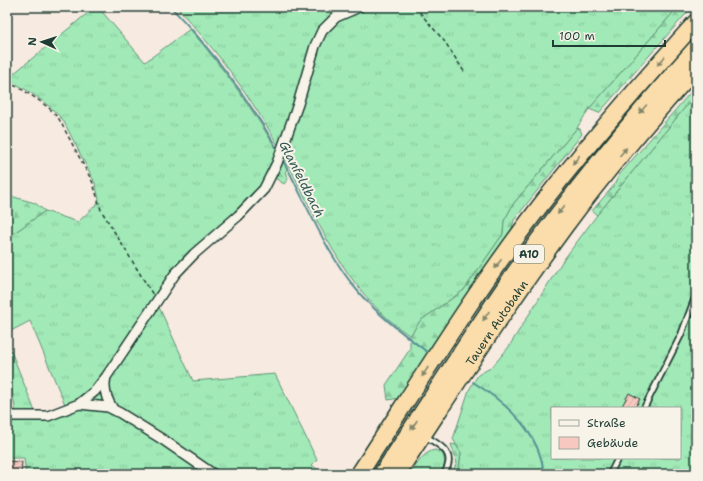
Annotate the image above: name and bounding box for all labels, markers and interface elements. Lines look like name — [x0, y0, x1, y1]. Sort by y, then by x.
north arrow — [22, 22, 62, 62]
scale bar — [553, 22, 665, 48]
text: 100 m — [559, 28, 595, 44]
text: N — [25, 36, 40, 46]
one-way arrow — [656, 56, 665, 66]
one-way arrow — [638, 104, 647, 114]
water label: Glanfeldbach — [275, 138, 329, 220]
one-way arrow — [619, 147, 628, 157]
one-way arrow — [572, 155, 581, 166]
one-way arrow — [557, 205, 565, 216]
road number: A10 — [514, 245, 544, 263]
one-way arrow — [494, 259, 502, 269]
street label: Tauern Autobahn — [462, 277, 532, 369]
one-way arrow — [482, 311, 490, 321]
one-way arrow — [422, 366, 429, 378]
legend — [551, 407, 681, 459]
text: Straße — [587, 415, 626, 431]
one-way arrow — [410, 420, 418, 430]
text: Gebäude — [587, 435, 638, 451]

